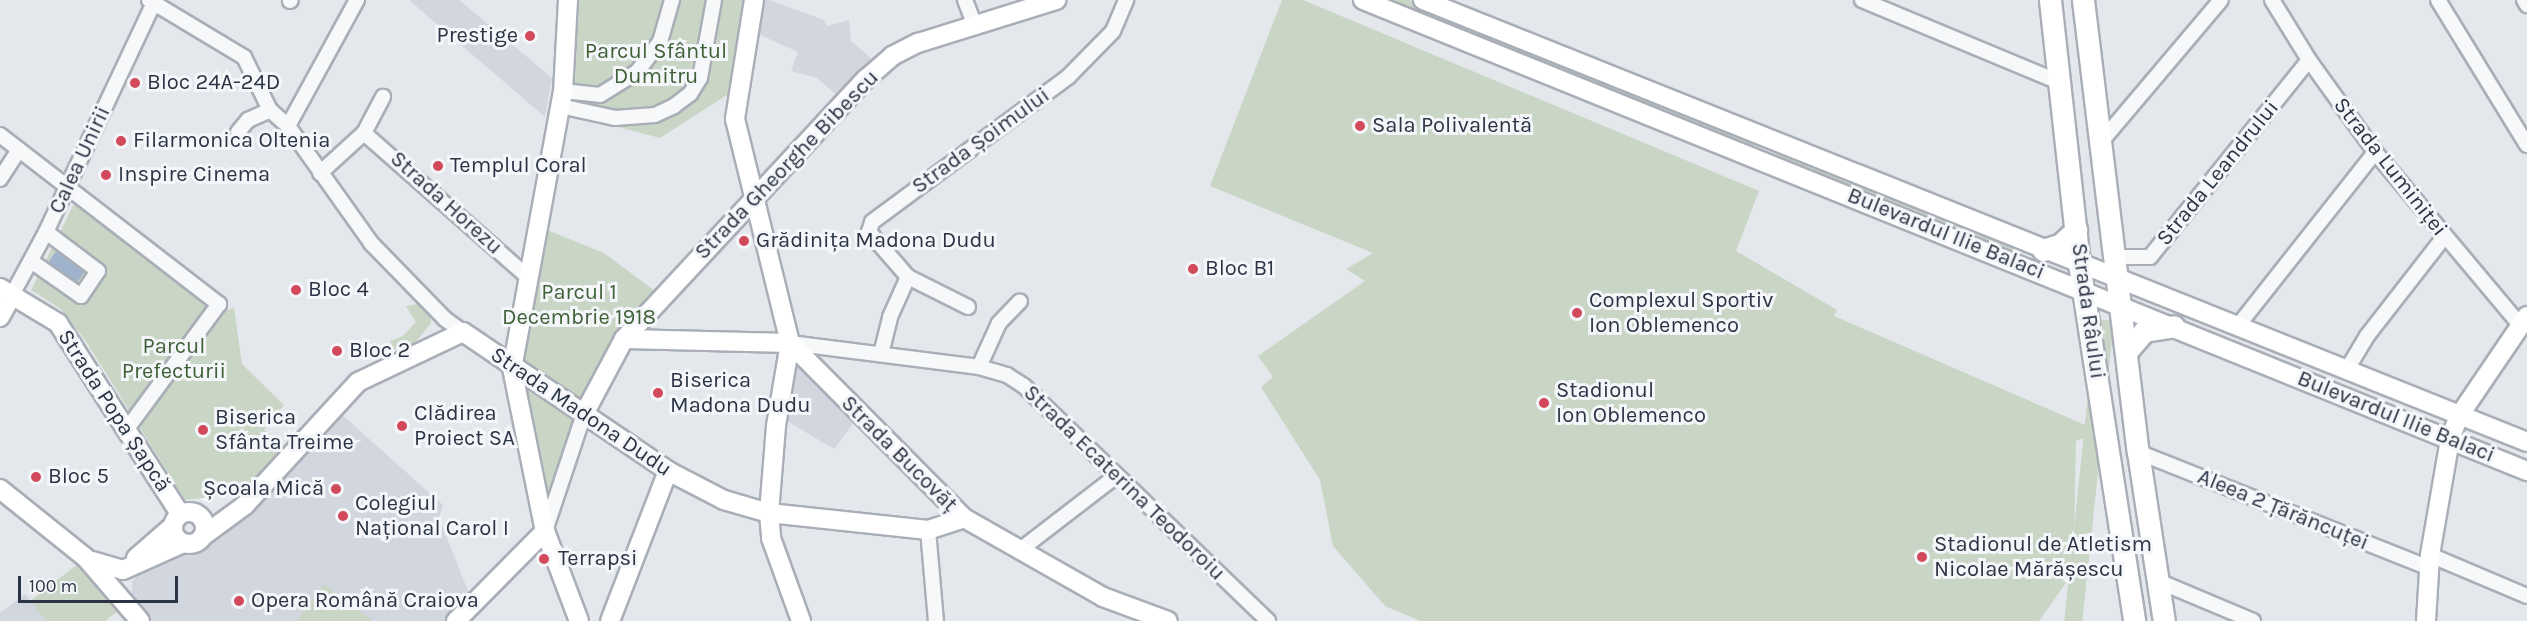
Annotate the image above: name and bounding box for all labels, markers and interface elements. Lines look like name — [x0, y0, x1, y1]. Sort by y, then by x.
place label: Prestige — [436, 23, 518, 49]
marker: Prestige — [523, 29, 537, 43]
park label: Parcul Sfântul Dumitru — [585, 38, 727, 90]
street label: Strada Gheorghe Bibescu — [689, 65, 885, 265]
place label: Bloc 24A-24D — [147, 70, 280, 96]
marker: Bloc 24A-24D — [128, 76, 142, 90]
street label: Strada Șoimului — [907, 82, 1055, 200]
street label: Strada Luminiței — [2328, 92, 2452, 242]
street label: Strada Leandrului — [2151, 95, 2285, 251]
street label: Calea Unirii — [44, 102, 116, 218]
place label: Sala Polivalentă — [1372, 113, 1532, 139]
marker: Sala Polivalentă — [1353, 119, 1367, 133]
place label: Filarmonica Oltenia — [133, 128, 330, 154]
marker: Filarmonica Oltenia — [114, 134, 128, 148]
street label: Strada Horezu — [384, 146, 508, 260]
place label: Templul Coral — [450, 153, 587, 179]
marker: Templul Coral — [431, 159, 445, 173]
place label: Inspire Cinema — [118, 162, 270, 188]
marker: Inspire Cinema — [99, 168, 113, 182]
street label: Bulevardul Ilie Balaci — [1843, 182, 2049, 286]
place label: Grădinița Madona Dudu — [756, 228, 996, 254]
marker: Grădinița Madona Dudu — [737, 234, 751, 248]
street label: Strada Râului — [2065, 241, 2111, 381]
place label: Bloc B1 — [1205, 256, 1274, 282]
marker: Bloc B1 — [1186, 262, 1200, 276]
place label: Bloc 4 — [308, 277, 369, 303]
park label: Parcul 1 Decembrie 1918 — [502, 279, 656, 330]
marker: Bloc 4 — [289, 283, 303, 297]
place label: Complexul Sportiv Ion Oblemenco — [1589, 287, 1773, 338]
marker: Complexul Sportiv Ion Oblemenco — [1570, 306, 1584, 320]
street label: Strada Popa Șapcă — [52, 325, 176, 497]
park label: Parcul Prefecturii — [122, 333, 226, 384]
place label: Bloc 2 — [349, 338, 410, 364]
street label: Strada Madona Dudu — [485, 342, 677, 482]
marker: Bloc 2 — [330, 344, 344, 358]
street label: Bulevardul Ilie Balaci — [2293, 365, 2499, 469]
place label: Biserica Madona Dudu — [670, 367, 811, 418]
place label: Stadionul Ion Oblemenco — [1556, 377, 1706, 428]
street label: Strada Ecaterina Teodoroiu — [1018, 380, 1230, 586]
marker: Biserica Madona Dudu — [651, 386, 665, 400]
street label: Strada Bucovăț — [835, 390, 963, 518]
marker: Stadionul Ion Oblemenco — [1537, 396, 1551, 410]
place label: Clădirea Proiect SA — [414, 400, 515, 452]
place label: Biserica Sfânta Treime — [215, 404, 354, 456]
marker: Clădirea Proiect SA — [395, 419, 409, 433]
marker: Biserica Sfânta Treime — [196, 423, 210, 437]
place label: Bloc 5 — [48, 464, 109, 490]
street label: Aleea 2 Țărăncuței — [2194, 464, 2372, 556]
marker: Bloc 5 — [29, 470, 43, 484]
place label: Școala Mică — [203, 476, 324, 502]
marker: Școala Mică — [329, 482, 343, 496]
place label: Colegiul Național Carol I — [355, 490, 509, 542]
marker: Colegiul Național Carol I — [336, 509, 350, 523]
place label: Stadionul de Atletism Nicolae Mărășescu — [1934, 531, 2152, 582]
place label: Terrapsi — [558, 546, 638, 572]
marker: Terrapsi — [535, 550, 553, 568]
marker: Stadionul de Atletism Nicolae Mărășescu — [1915, 550, 1929, 564]
scale bar — [21, 564, 182, 602]
text: 100 m — [29, 575, 77, 597]
place label: Opera Română Craiova — [251, 588, 479, 614]
marker: Opera Română Craiova — [232, 594, 246, 608]

